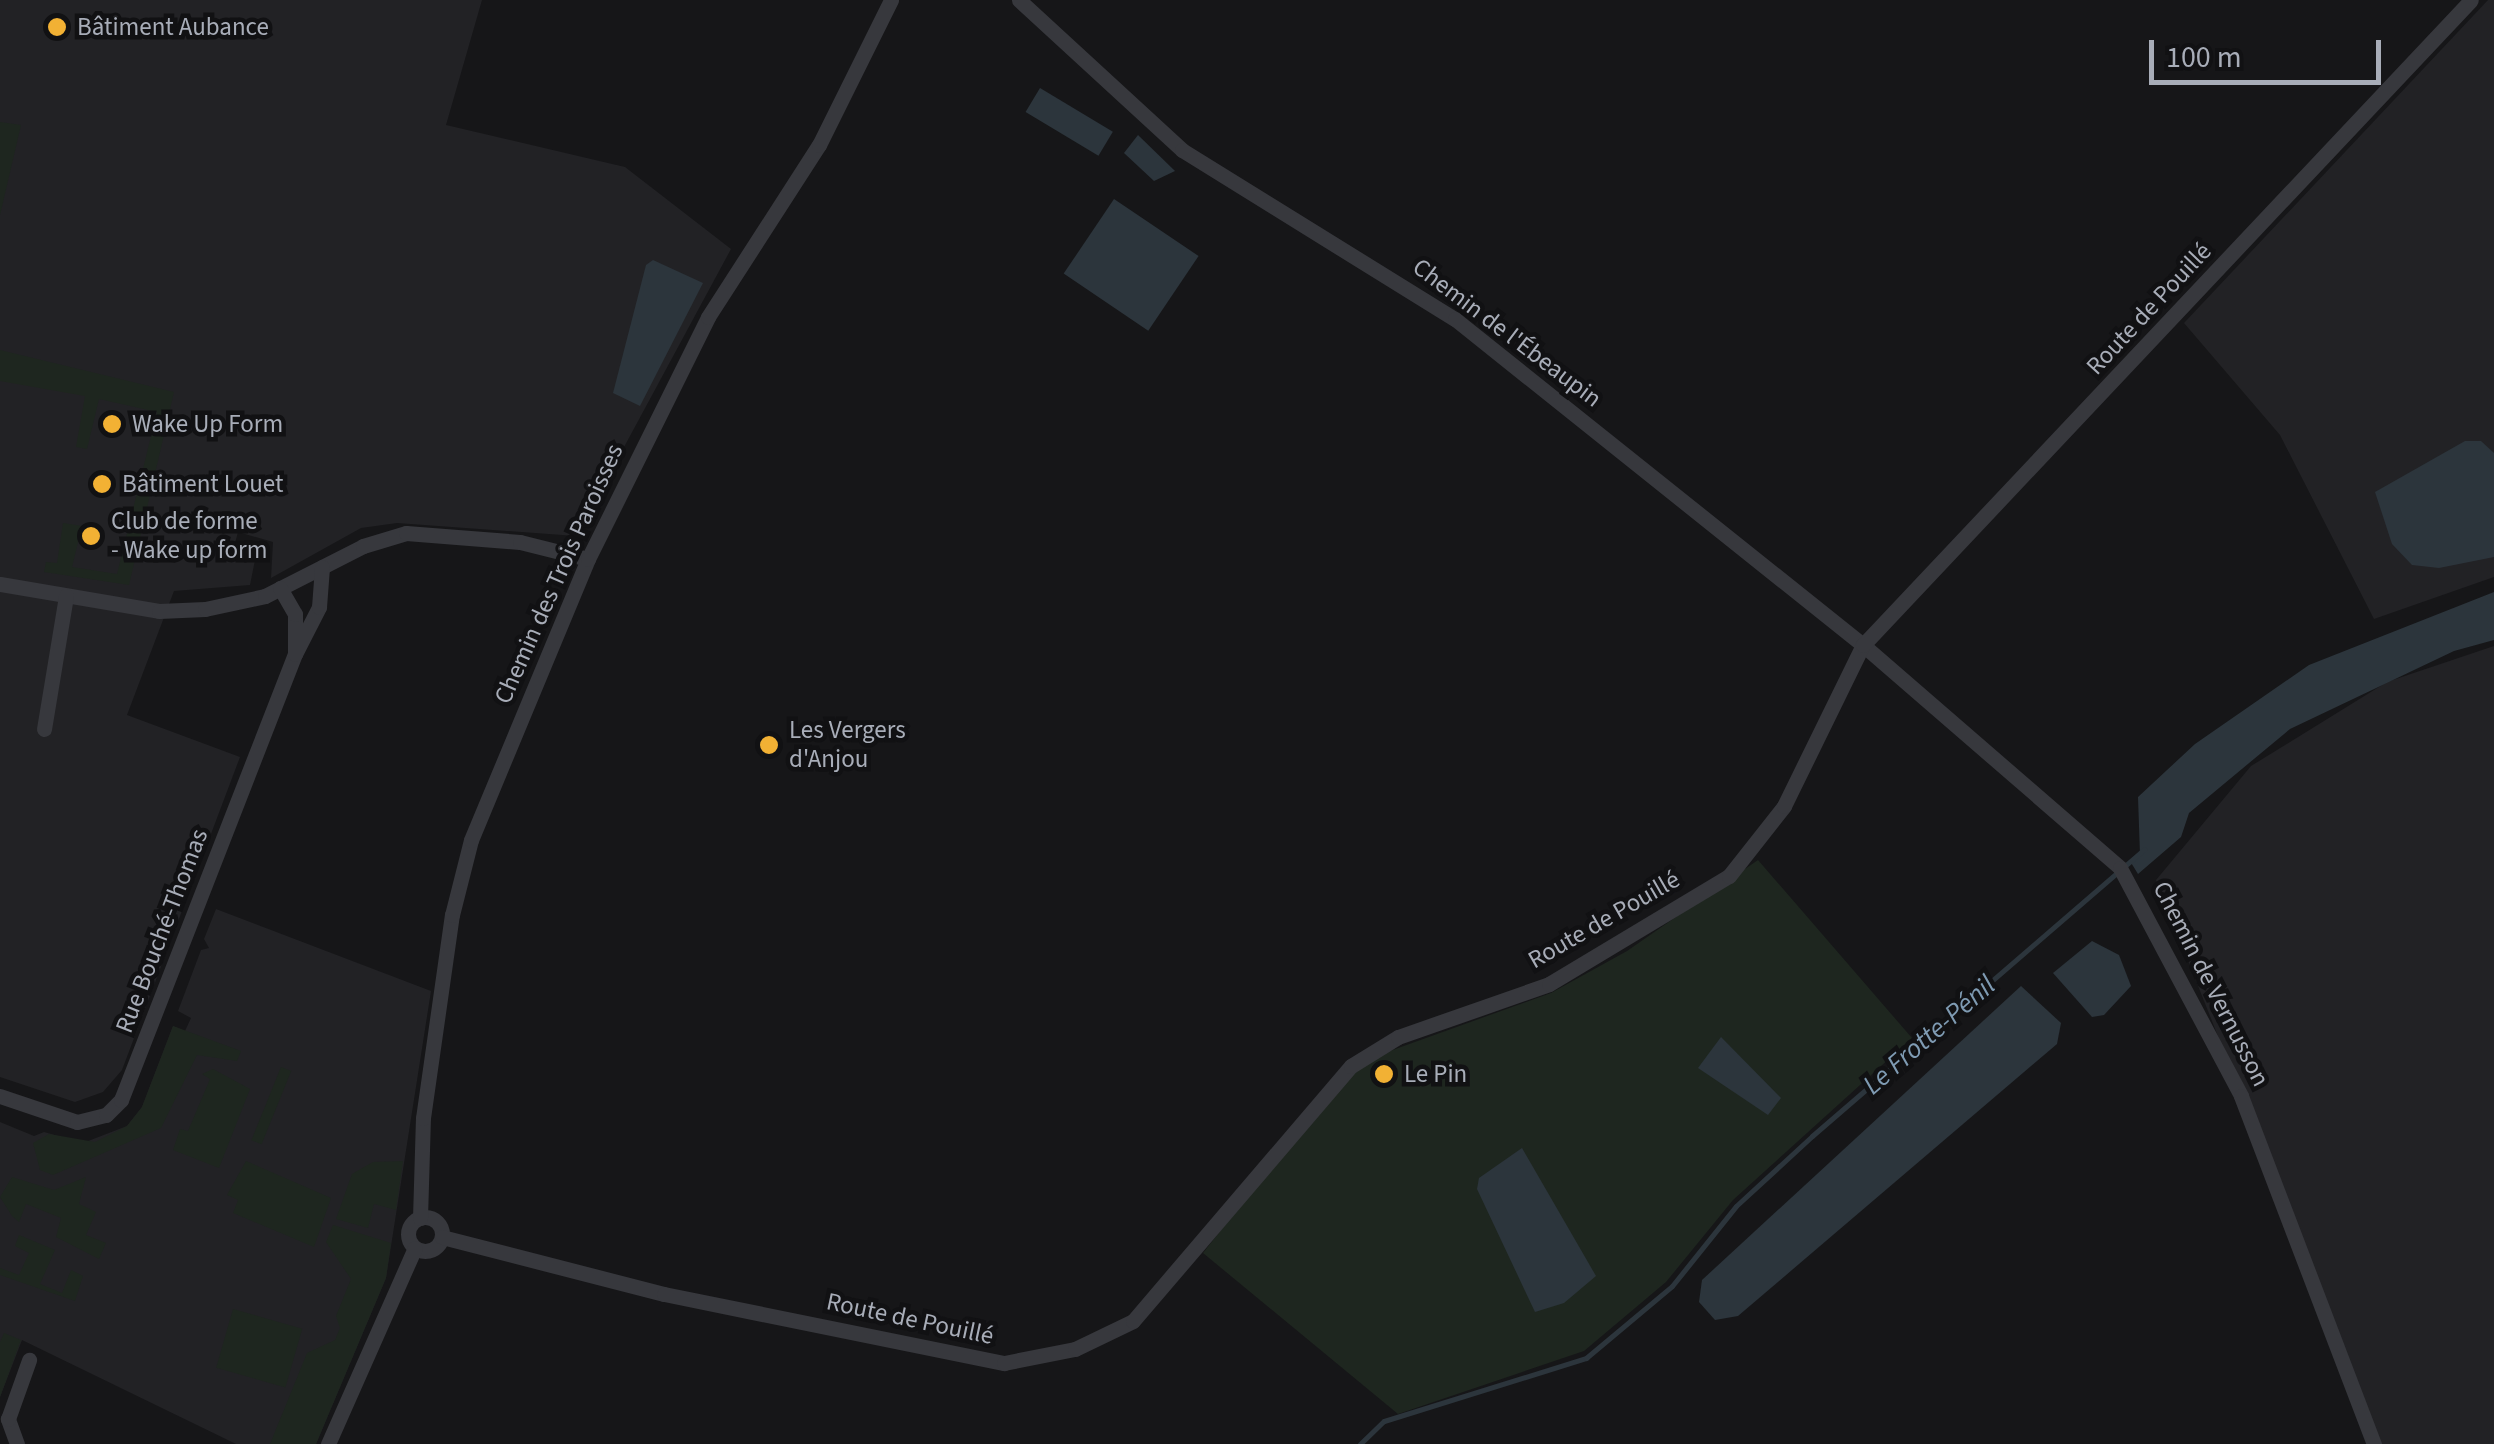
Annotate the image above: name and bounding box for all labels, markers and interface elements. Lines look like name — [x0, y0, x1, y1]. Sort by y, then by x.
place label: Bâtiment Aubance — [77, 12, 269, 42]
marker: Bâtiment Aubance — [46, 16, 68, 38]
scale bar — [2154, 20, 2386, 82]
text: 100 m — [2166, 36, 2242, 79]
street label: Route de Pouillé — [2080, 237, 2218, 381]
street label: Chemin de l'Ébeaupin — [1407, 252, 1607, 414]
place label: Wake Up Form — [132, 409, 283, 439]
marker: Wake Up Form — [101, 413, 123, 435]
street label: Chemin des Trois Paroisses — [488, 440, 630, 708]
place label: Bâtiment Louet — [122, 469, 283, 499]
marker: Bâtiment Louet — [91, 473, 113, 495]
place label: Club de forme - Wake up form — [111, 507, 267, 566]
marker: Club de forme - Wake up form — [80, 525, 102, 547]
place label: Les Vergers d'Anjou — [789, 716, 906, 775]
marker: Les Vergers d'Anjou — [758, 734, 780, 756]
street label: Rue Bouché-Thomas — [109, 825, 215, 1037]
street label: Route de Pouillé — [1523, 865, 1685, 975]
street label: Chemin de Vernusson — [2146, 876, 2276, 1092]
water label: Le Frotte-Pénil — [1856, 968, 2002, 1102]
place label: Le Pin — [1404, 1059, 1467, 1089]
marker: Le Pin — [1373, 1063, 1395, 1085]
street label: Route de Pouillé — [824, 1287, 996, 1351]

